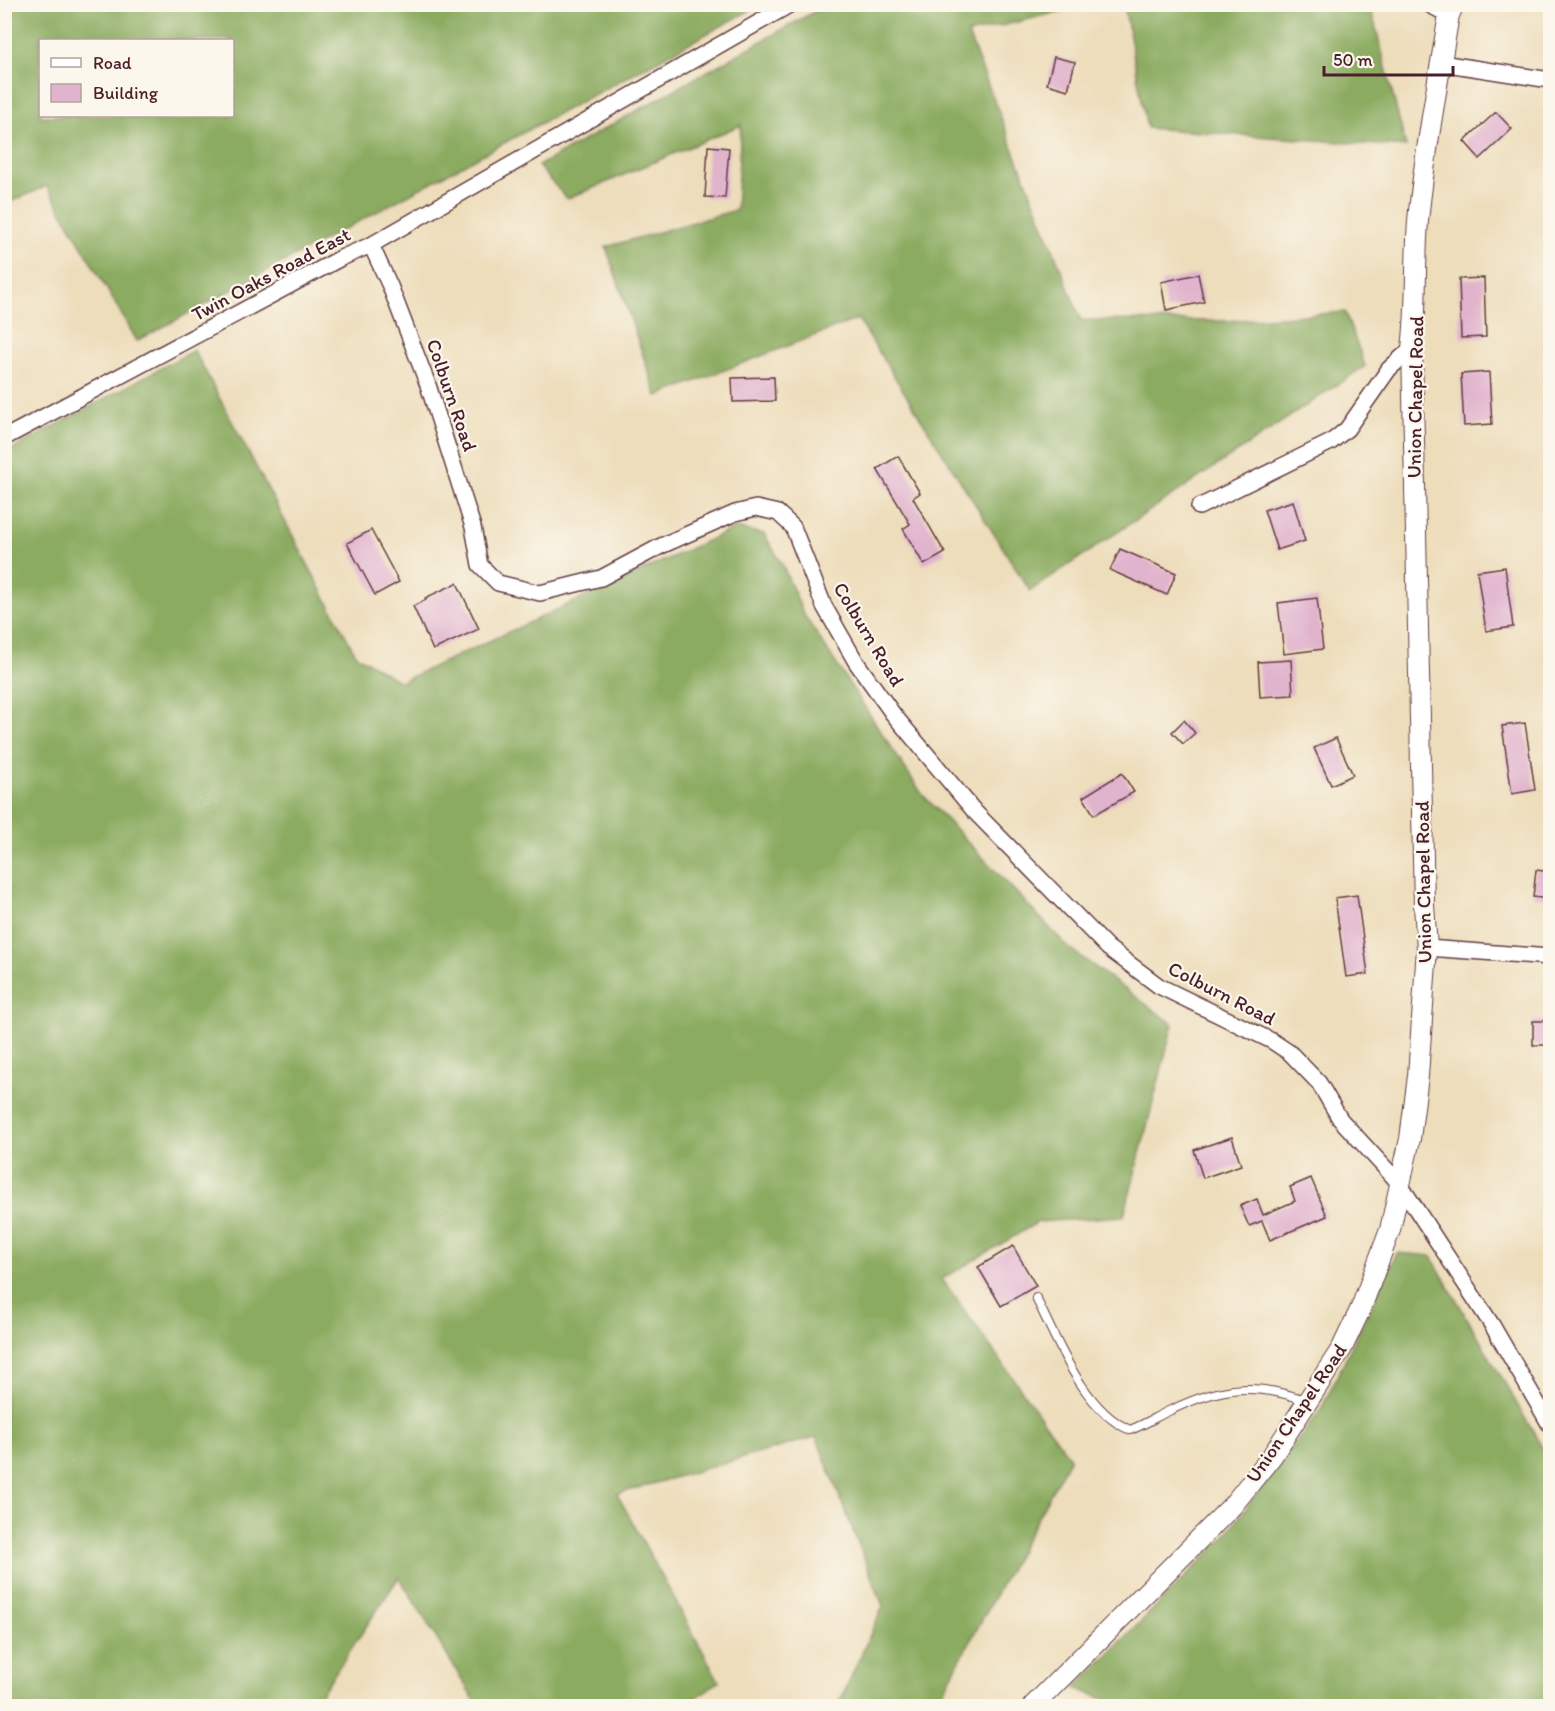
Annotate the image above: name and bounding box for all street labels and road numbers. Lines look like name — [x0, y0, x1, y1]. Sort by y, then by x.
street label: Twin Oaks Road East — [187, 222, 355, 326]
street label: Union Chapel Road — [1402, 315, 1428, 479]
street label: Colburn Road — [422, 336, 483, 455]
street label: Colburn Road — [829, 578, 910, 691]
street label: Union Chapel Road — [1410, 800, 1436, 964]
street label: Colburn Road — [1164, 956, 1280, 1030]
street label: Union Chapel Road — [1241, 1339, 1351, 1487]

